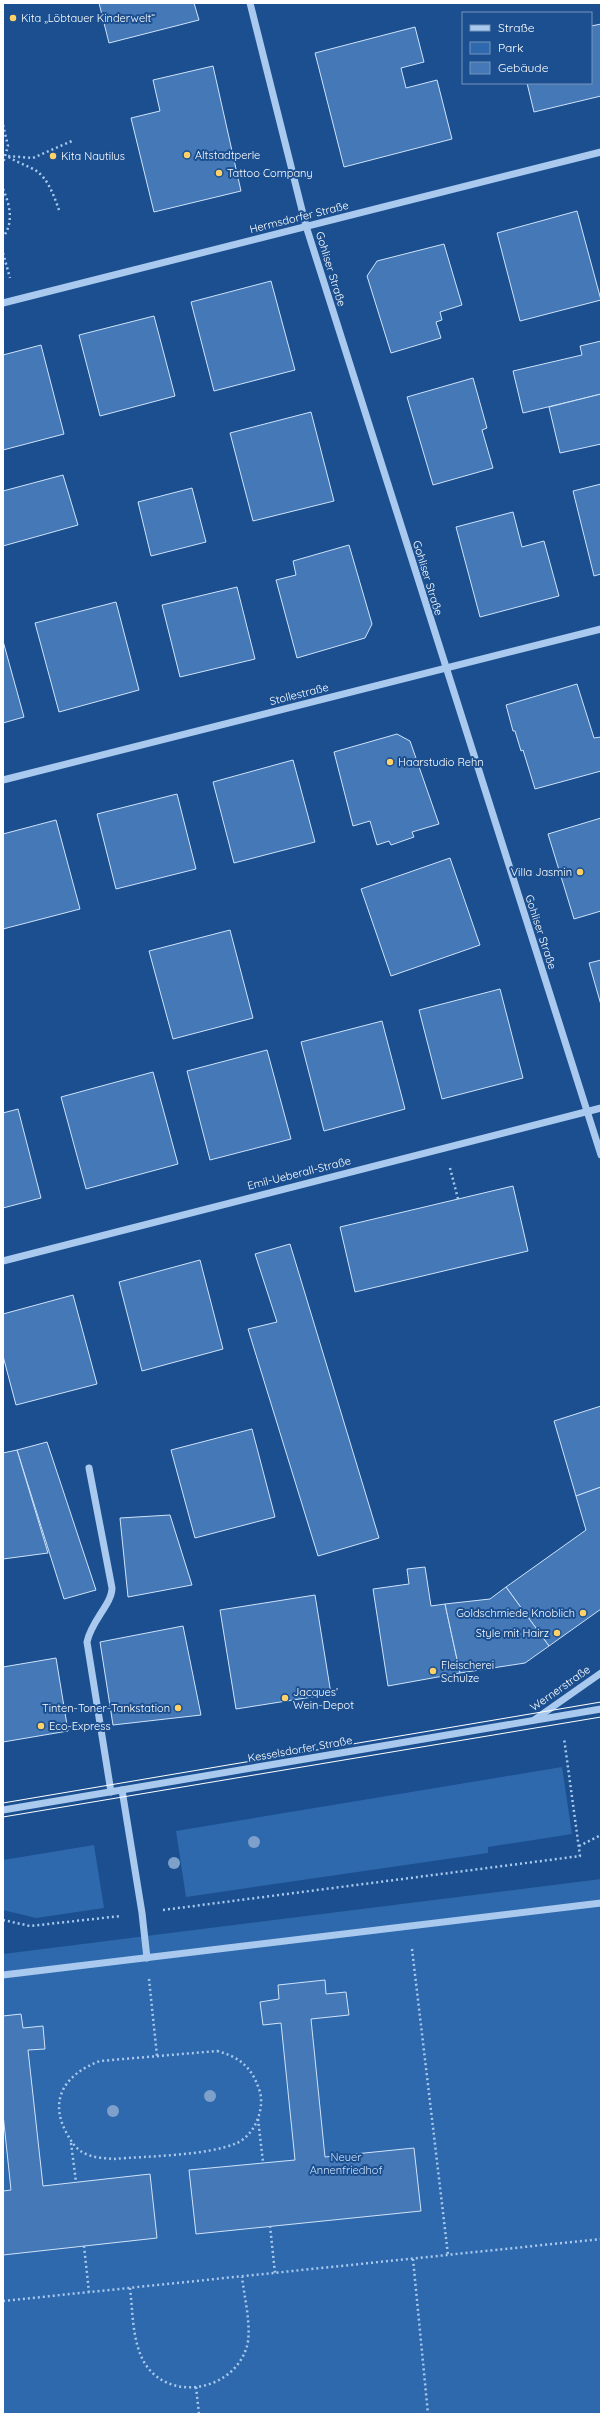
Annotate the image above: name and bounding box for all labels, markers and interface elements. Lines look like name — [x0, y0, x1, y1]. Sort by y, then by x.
place label: Kita „Löbtauer Kinderwelt“ — [21, 11, 155, 25]
legend — [462, 12, 592, 84]
marker: Kita „Löbtauer Kinderwelt“ — [8, 13, 18, 23]
text: Straße — [498, 20, 535, 35]
text: Park — [498, 40, 523, 55]
text: Gebäude — [498, 60, 549, 75]
place label: Altstadtperle — [195, 148, 260, 162]
place label: Kita Nautilus — [61, 149, 125, 163]
marker: Altstadtperle — [182, 150, 192, 160]
marker: Kita Nautilus — [48, 151, 58, 161]
place label: Tattoo Company — [227, 166, 313, 180]
marker: Tattoo Company — [214, 168, 224, 178]
street label: Hermsdorfer Straße — [248, 198, 350, 236]
street label: Gohliser Straße — [313, 230, 349, 308]
street label: Gohliser Straße — [410, 539, 446, 617]
street label: Stollestraße — [268, 680, 330, 708]
place label: Haarstudio Rehn — [398, 755, 484, 769]
marker: Haarstudio Rehn — [385, 757, 395, 767]
place label: Villa Jasmin — [511, 865, 572, 879]
marker: Villa Jasmin — [575, 867, 585, 877]
street label: Gohliser Straße — [522, 893, 560, 971]
street label: Emil-Ueberall-Straße — [246, 1153, 352, 1193]
place label: Goldschmiede Knoblich — [456, 1606, 575, 1620]
marker: Goldschmiede Knoblich — [578, 1608, 588, 1618]
place label: Style mit Hairz — [476, 1626, 549, 1640]
marker: Style mit Hairz — [552, 1628, 562, 1638]
place label: Fleischerei Schulze — [441, 1658, 494, 1685]
street label: Wernerstraße — [527, 1662, 593, 1714]
marker: Fleischerei Schulze — [428, 1666, 438, 1676]
place label: Jacques’ Wein-Depot — [293, 1685, 354, 1712]
marker: Jacques’ Wein-Depot — [280, 1693, 290, 1703]
place label: Tinten-Toner-Tankstation — [42, 1701, 170, 1715]
marker: Tinten-Toner-Tankstation — [173, 1703, 183, 1713]
place label: Eco-Express — [49, 1719, 111, 1733]
marker: Eco-Express — [36, 1721, 46, 1731]
street label: Kesselsdorfer Straße — [247, 1733, 353, 1765]
park label: Neuer Annenfriedhof — [310, 2150, 382, 2177]

